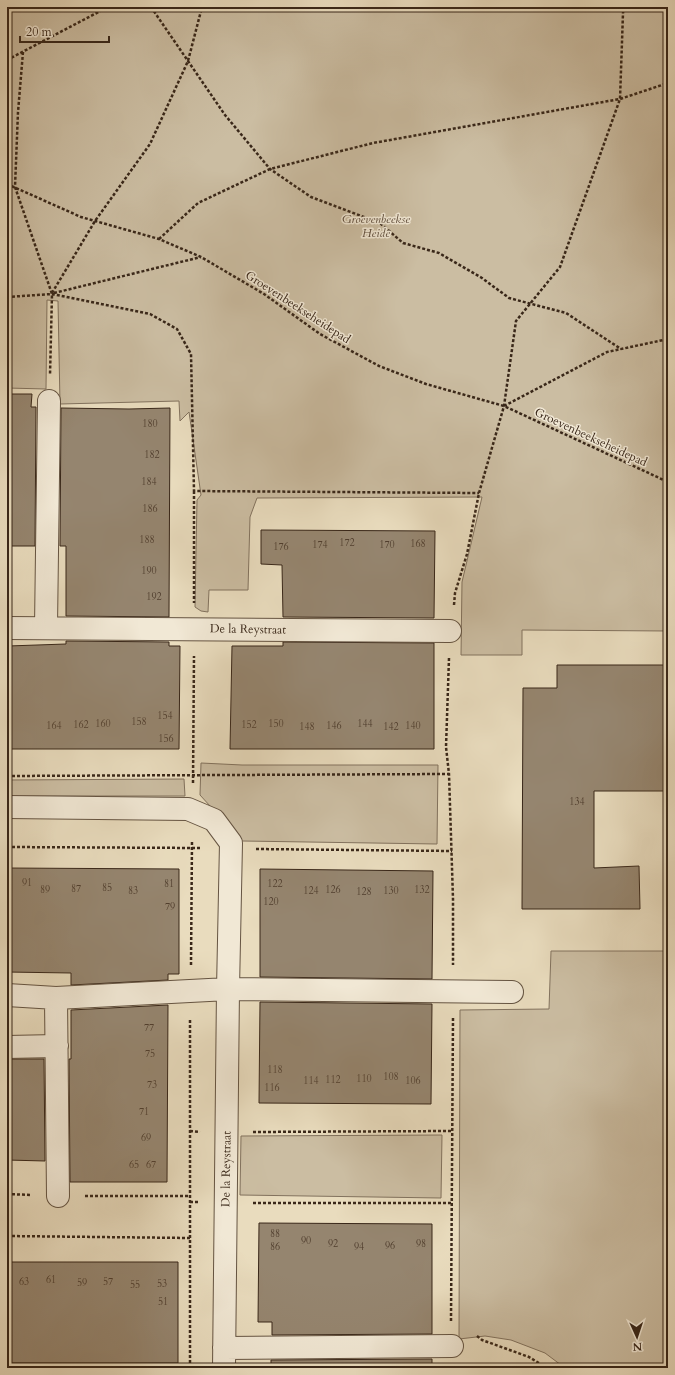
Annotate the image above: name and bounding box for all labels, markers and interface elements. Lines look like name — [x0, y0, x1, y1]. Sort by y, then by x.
scale bar — [20, 18, 109, 44]
text: 20 m — [26, 24, 53, 40]
park label: Groevenbeekse Heide — [342, 211, 410, 241]
street label: Groevenbeekseheidepad — [242, 267, 354, 347]
street label: Groevenbeekseheidepad — [532, 404, 650, 470]
house number: 180 — [142, 417, 158, 431]
house number: 182 — [144, 448, 160, 462]
house number: 184 — [141, 475, 157, 489]
house number: 186 — [142, 502, 158, 516]
house number: 188 — [139, 533, 155, 547]
house number: 172 — [339, 536, 355, 550]
house number: 168 — [410, 537, 426, 551]
house number: 174 — [312, 538, 328, 552]
house number: 170 — [379, 538, 395, 552]
house number: 176 — [273, 540, 289, 554]
house number: 190 — [141, 564, 157, 578]
house number: 192 — [146, 590, 162, 604]
street label: De la Reystraat — [210, 620, 287, 638]
house number: 154 — [157, 709, 173, 723]
house number: 158 — [131, 715, 147, 729]
house number: 160 — [95, 717, 111, 731]
house number: 150 — [268, 717, 284, 731]
house number: 144 — [357, 717, 373, 731]
house number: 162 — [73, 718, 89, 732]
house number: 152 — [241, 718, 257, 732]
house number: 164 — [46, 719, 62, 733]
house number: 146 — [326, 719, 342, 733]
house number: 140 — [405, 719, 421, 733]
house number: 148 — [299, 720, 315, 734]
house number: 142 — [383, 720, 399, 734]
house number: 156 — [158, 732, 174, 746]
house number: 134 — [569, 795, 585, 809]
house number: 91 — [22, 876, 32, 890]
house number: 81 — [164, 877, 174, 891]
house number: 122 — [267, 877, 283, 891]
house number: 85 — [102, 881, 112, 895]
house number: 87 — [71, 882, 81, 896]
house number: 89 — [40, 883, 50, 897]
house number: 126 — [325, 883, 341, 897]
house number: 132 — [414, 883, 430, 897]
house number: 83 — [128, 884, 138, 898]
house number: 124 — [303, 884, 319, 898]
house number: 130 — [383, 884, 399, 898]
house number: 128 — [356, 885, 372, 899]
house number: 120 — [263, 895, 279, 909]
house number: 79 — [165, 900, 175, 914]
house number: 77 — [144, 1021, 154, 1035]
house number: 75 — [145, 1047, 155, 1061]
house number: 118 — [267, 1063, 283, 1077]
house number: 108 — [383, 1070, 399, 1084]
house number: 110 — [356, 1072, 372, 1086]
house number: 112 — [325, 1073, 341, 1087]
house number: 114 — [303, 1074, 319, 1088]
house number: 106 — [405, 1074, 421, 1088]
house number: 73 — [147, 1078, 157, 1092]
house number: 116 — [264, 1081, 280, 1095]
house number: 71 — [139, 1105, 149, 1119]
street label: De la Reystraat — [217, 1130, 235, 1207]
house number: 69 — [141, 1131, 151, 1145]
house number: 65 — [129, 1158, 139, 1172]
house number: 67 — [146, 1158, 156, 1172]
house number: 88 — [270, 1227, 280, 1241]
house number: 90 — [301, 1234, 311, 1248]
house number: 92 — [328, 1237, 338, 1251]
house number: 98 — [416, 1237, 426, 1251]
house number: 96 — [385, 1239, 395, 1253]
house number: 86 — [270, 1240, 280, 1254]
house number: 94 — [354, 1240, 364, 1254]
house number: 61 — [46, 1273, 56, 1287]
house number: 63 — [19, 1275, 29, 1289]
house number: 57 — [103, 1275, 113, 1289]
house number: 59 — [77, 1276, 87, 1290]
house number: 53 — [157, 1277, 167, 1291]
house number: 55 — [130, 1278, 140, 1292]
house number: 51 — [158, 1295, 168, 1309]
north arrow — [617, 1317, 657, 1357]
text: N — [632, 1339, 643, 1354]

